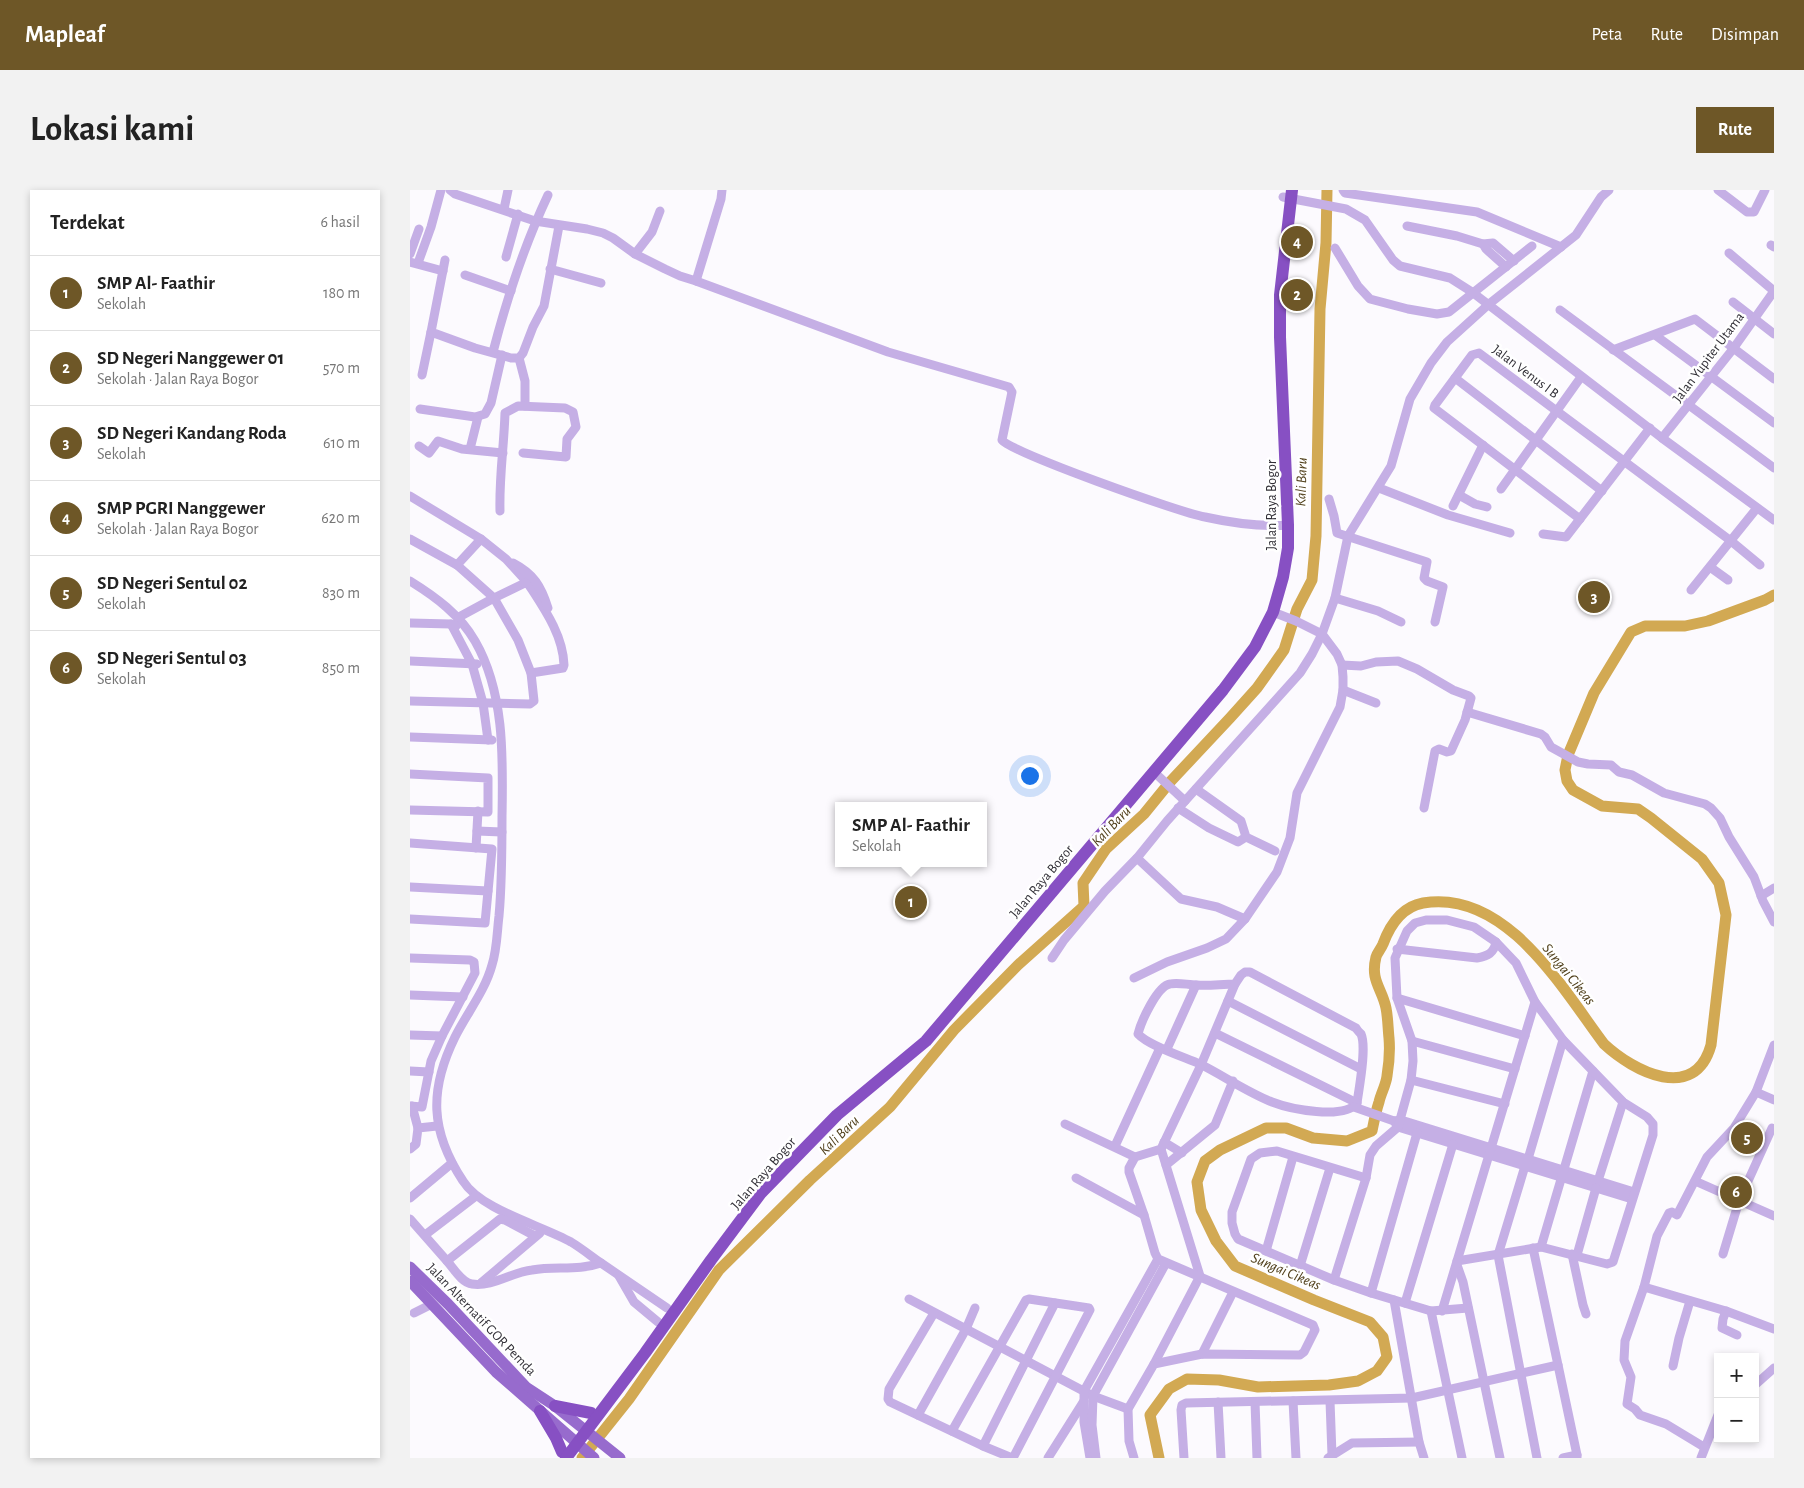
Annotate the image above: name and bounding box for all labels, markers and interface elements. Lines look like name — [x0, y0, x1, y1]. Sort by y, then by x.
text: Mapleaf — [25, 23, 105, 47]
text: Peta — [1591, 26, 1622, 44]
text: Rute — [1650, 26, 1683, 44]
text: Disimpan — [1711, 26, 1779, 44]
button: Rute — [1696, 107, 1774, 153]
text: Lokasi kami — [30, 112, 194, 147]
text: Terdekat — [50, 212, 125, 233]
text: 6 hasil — [320, 214, 360, 230]
pin: 4 — [1281, 223, 1313, 261]
text: SMP Al- Faathir — [97, 274, 215, 293]
pin: 2 — [1281, 276, 1313, 314]
text: 1 — [63, 285, 69, 301]
text: 180 m — [323, 285, 360, 301]
text: Sekolah — [97, 296, 146, 312]
street label: Jalan Yupiter Utama — [1670, 310, 1747, 405]
street label: Jalan Venus I B — [1490, 342, 1561, 401]
text: SD Negeri Nanggewer 01 — [97, 349, 284, 368]
text: 2 — [62, 360, 70, 376]
text: 570 m — [323, 360, 360, 376]
text: Sekolah · Jalan Raya Bogor — [97, 371, 259, 387]
text: SD Negeri Kandang Roda — [97, 424, 287, 443]
text: 3 — [63, 435, 69, 451]
text: 610 m — [323, 435, 360, 451]
text: Sekolah — [97, 446, 146, 462]
water label: Kali Baru — [1293, 457, 1310, 507]
street label: Jalan Raya Bogor — [1265, 459, 1279, 550]
text: SMP PGRI Nanggewer — [97, 499, 265, 518]
text: 4 — [62, 510, 70, 526]
text: 620 m — [321, 510, 360, 526]
text: Sekolah · Jalan Raya Bogor — [97, 521, 259, 537]
text: SD Negeri Sentul 02 — [97, 574, 247, 593]
pin: 3 — [1578, 578, 1610, 616]
text: 5 — [63, 585, 69, 601]
text: 830 m — [322, 585, 360, 601]
text: Sekolah — [97, 596, 146, 612]
text: SD Negeri Sentul 03 — [97, 649, 247, 668]
text: 6 — [62, 660, 70, 676]
text: 850 m — [322, 660, 360, 676]
text: Sekolah — [97, 671, 146, 687]
your location — [1017, 763, 1043, 789]
popup — [835, 802, 987, 867]
water label: Kali Baru — [1089, 803, 1134, 849]
text: SMP Al- Faathir — [852, 816, 970, 835]
text: Sekolah — [852, 838, 901, 854]
street label: Jalan Raya Bogor — [1007, 842, 1077, 921]
pin: 1 — [895, 883, 927, 921]
water label: Sungai Cikeas — [1539, 941, 1598, 1008]
water label: Kali Baru — [816, 1113, 862, 1158]
pin: 5 — [1731, 1119, 1763, 1157]
street label: Jalan Raya Bogor — [729, 1135, 799, 1212]
pin: 6 — [1720, 1173, 1752, 1211]
water label: Sungai Cikeas — [1249, 1250, 1323, 1293]
street label: Jalan Alternatif GOR Pemda — [424, 1261, 539, 1379]
map controls — [1714, 1353, 1759, 1443]
button: + — [1714, 1353, 1759, 1398]
button: − — [1714, 1398, 1759, 1443]

